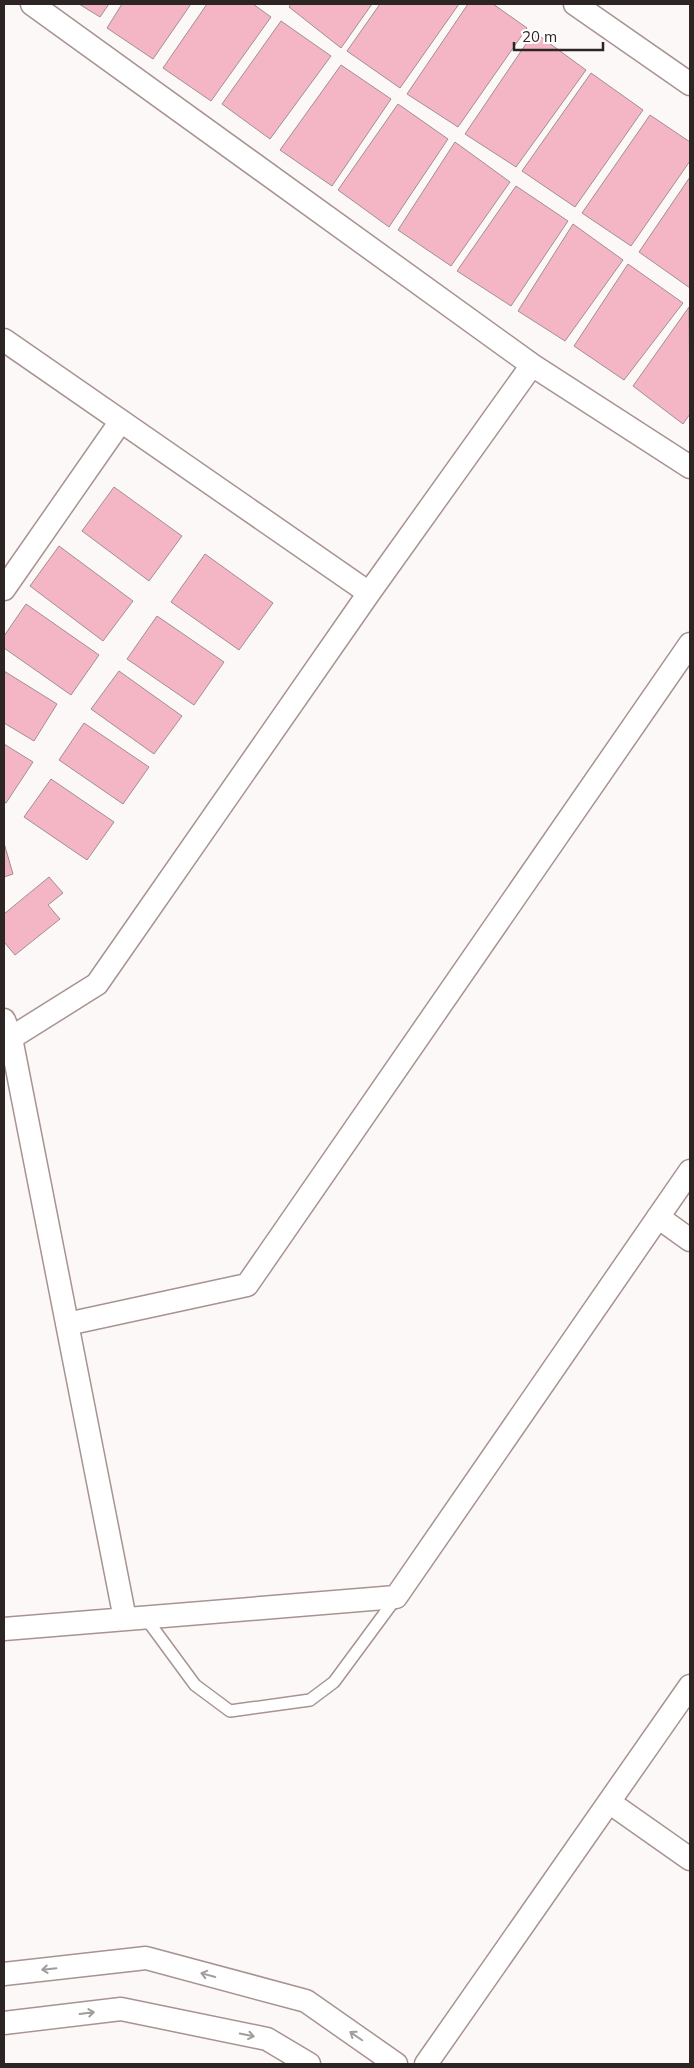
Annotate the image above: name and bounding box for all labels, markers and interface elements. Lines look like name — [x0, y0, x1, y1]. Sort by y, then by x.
scale bar — [514, 20, 603, 52]
text: 20 m — [522, 27, 557, 46]
one-way arrow — [41, 1964, 57, 1974]
one-way arrow — [201, 1970, 217, 1979]
one-way arrow — [79, 2008, 95, 2018]
one-way arrow — [238, 2031, 254, 2040]
one-way arrow — [350, 2031, 364, 2041]

